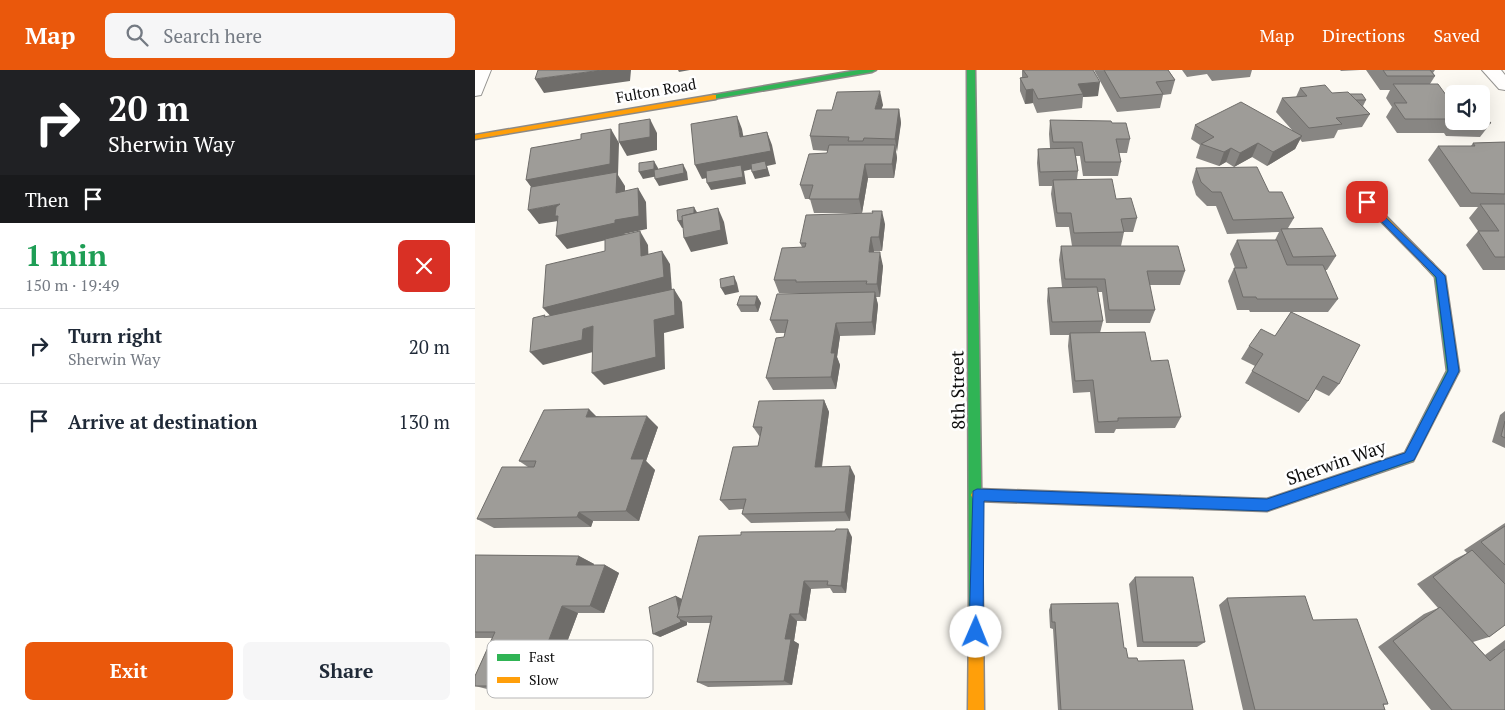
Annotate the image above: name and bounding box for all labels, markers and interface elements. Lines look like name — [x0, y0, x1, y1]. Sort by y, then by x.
search box — [105, 13, 455, 58]
text: Map — [25, 19, 75, 51]
icon: search — [123, 21, 151, 49]
text: Search here — [163, 23, 262, 48]
text: Map — [1259, 23, 1294, 47]
text: Directions — [1322, 23, 1405, 47]
text: Saved — [1433, 23, 1480, 47]
street label: Fulton Road — [614, 73, 698, 107]
text: 20 m — [108, 85, 189, 131]
map controls — [1445, 85, 1490, 130]
button: sound — [1445, 85, 1490, 130]
icon: right — [25, 90, 90, 155]
text: Sherwin Way — [108, 129, 235, 158]
pin — [1346, 181, 1388, 223]
icon: arrive — [79, 185, 107, 213]
text: Then — [25, 187, 69, 212]
icon: arrive — [1353, 188, 1381, 216]
text: 1 min — [25, 235, 107, 275]
button: close — [398, 240, 450, 292]
text: 150 m · 19:49 — [25, 274, 119, 296]
text: Turn right — [68, 323, 162, 348]
icon: right — [25, 332, 53, 360]
text: 20 m — [409, 334, 450, 359]
text: Sherwin Way — [68, 348, 160, 370]
street label: 8th Street — [944, 350, 970, 430]
icon: arrive — [25, 407, 53, 435]
text: Arrive at destination — [68, 409, 257, 434]
text: 130 m — [399, 409, 450, 434]
street label: Sherwin Way — [1283, 434, 1390, 490]
position arrow — [949, 605, 1001, 657]
legend — [487, 640, 653, 698]
button: Exit — [25, 642, 233, 700]
button: Share — [243, 642, 450, 700]
text: Fast — [529, 647, 556, 666]
text: Slow — [529, 670, 559, 689]

